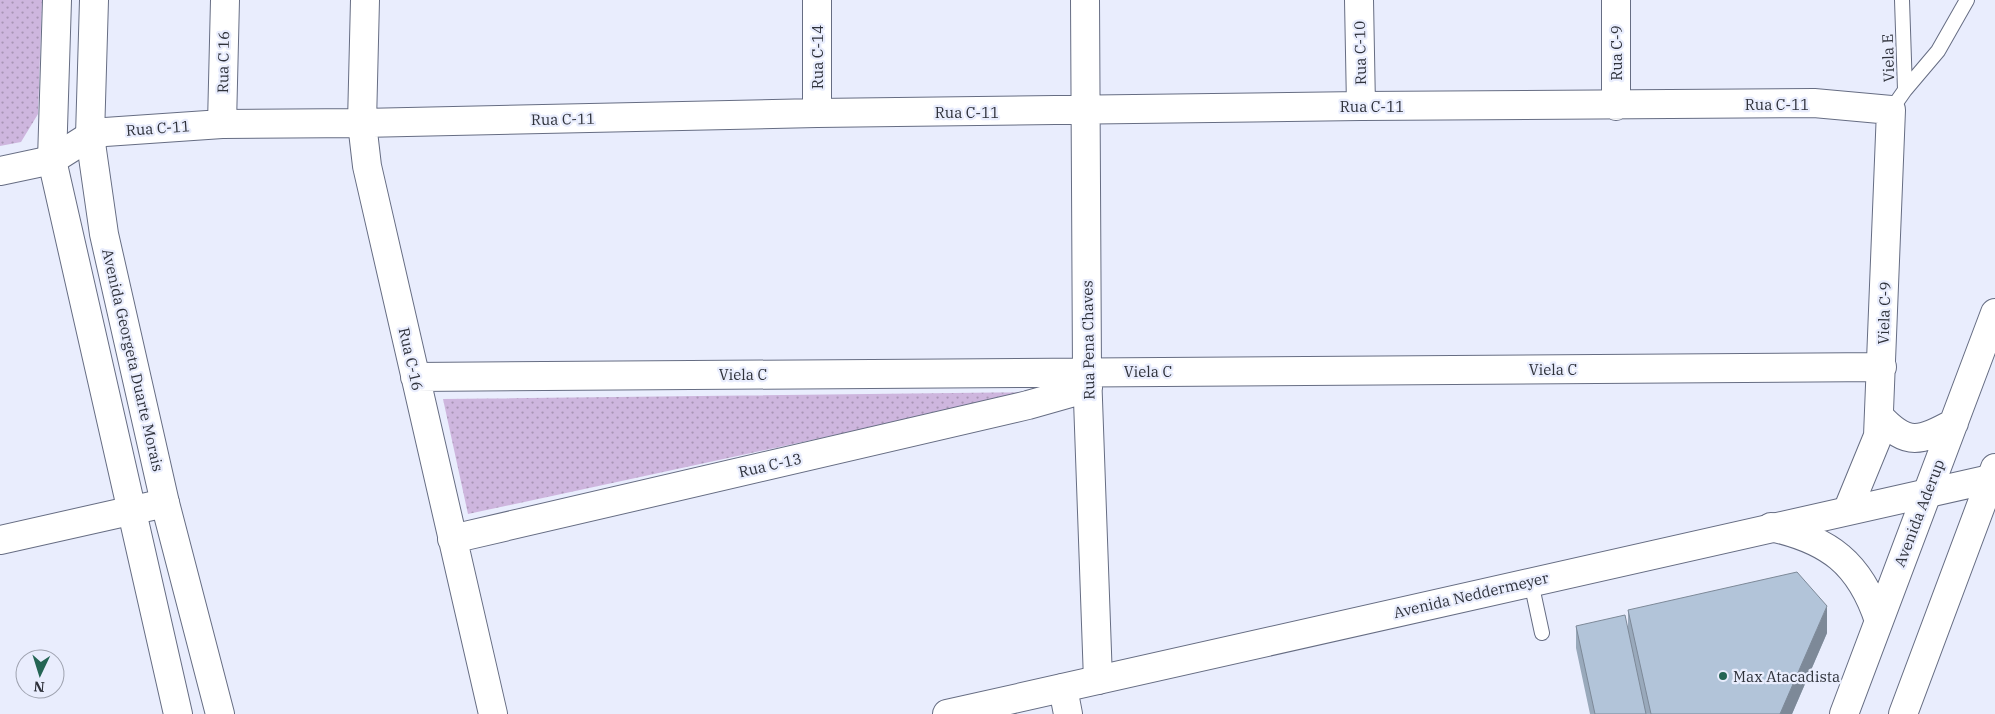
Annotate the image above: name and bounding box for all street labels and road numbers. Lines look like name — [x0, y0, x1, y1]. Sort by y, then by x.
street label: Rua C-10 — [1350, 21, 1370, 85]
street label: Rua C-14 — [808, 25, 827, 89]
street label: Rua C-9 — [1607, 25, 1626, 81]
street label: Rua C 16 — [213, 31, 233, 93]
street label: Viela E — [1878, 34, 1898, 82]
street label: Rua C-11 — [1745, 95, 1809, 114]
street label: Rua C-11 — [1340, 97, 1404, 116]
street label: Rua C-11 — [935, 103, 999, 122]
street label: Rua C-11 — [531, 109, 595, 129]
street label: Rua C-11 — [125, 116, 191, 140]
street label: Avenida Georgeta Duarte Morais — [98, 247, 168, 473]
street label: Rua Pena Chaves — [1077, 280, 1099, 400]
street label: Viela C-9 — [1873, 281, 1895, 345]
street label: Rua C-16 — [395, 326, 427, 392]
street label: Viela C — [1529, 360, 1577, 379]
street label: Viela C — [1124, 362, 1172, 381]
street label: Viela C — [719, 365, 767, 384]
street label: Rua C-13 — [737, 449, 803, 481]
street label: Avenida Aderup — [1890, 457, 1948, 569]
street label: Avenida Neddermeyer — [1392, 568, 1551, 622]

